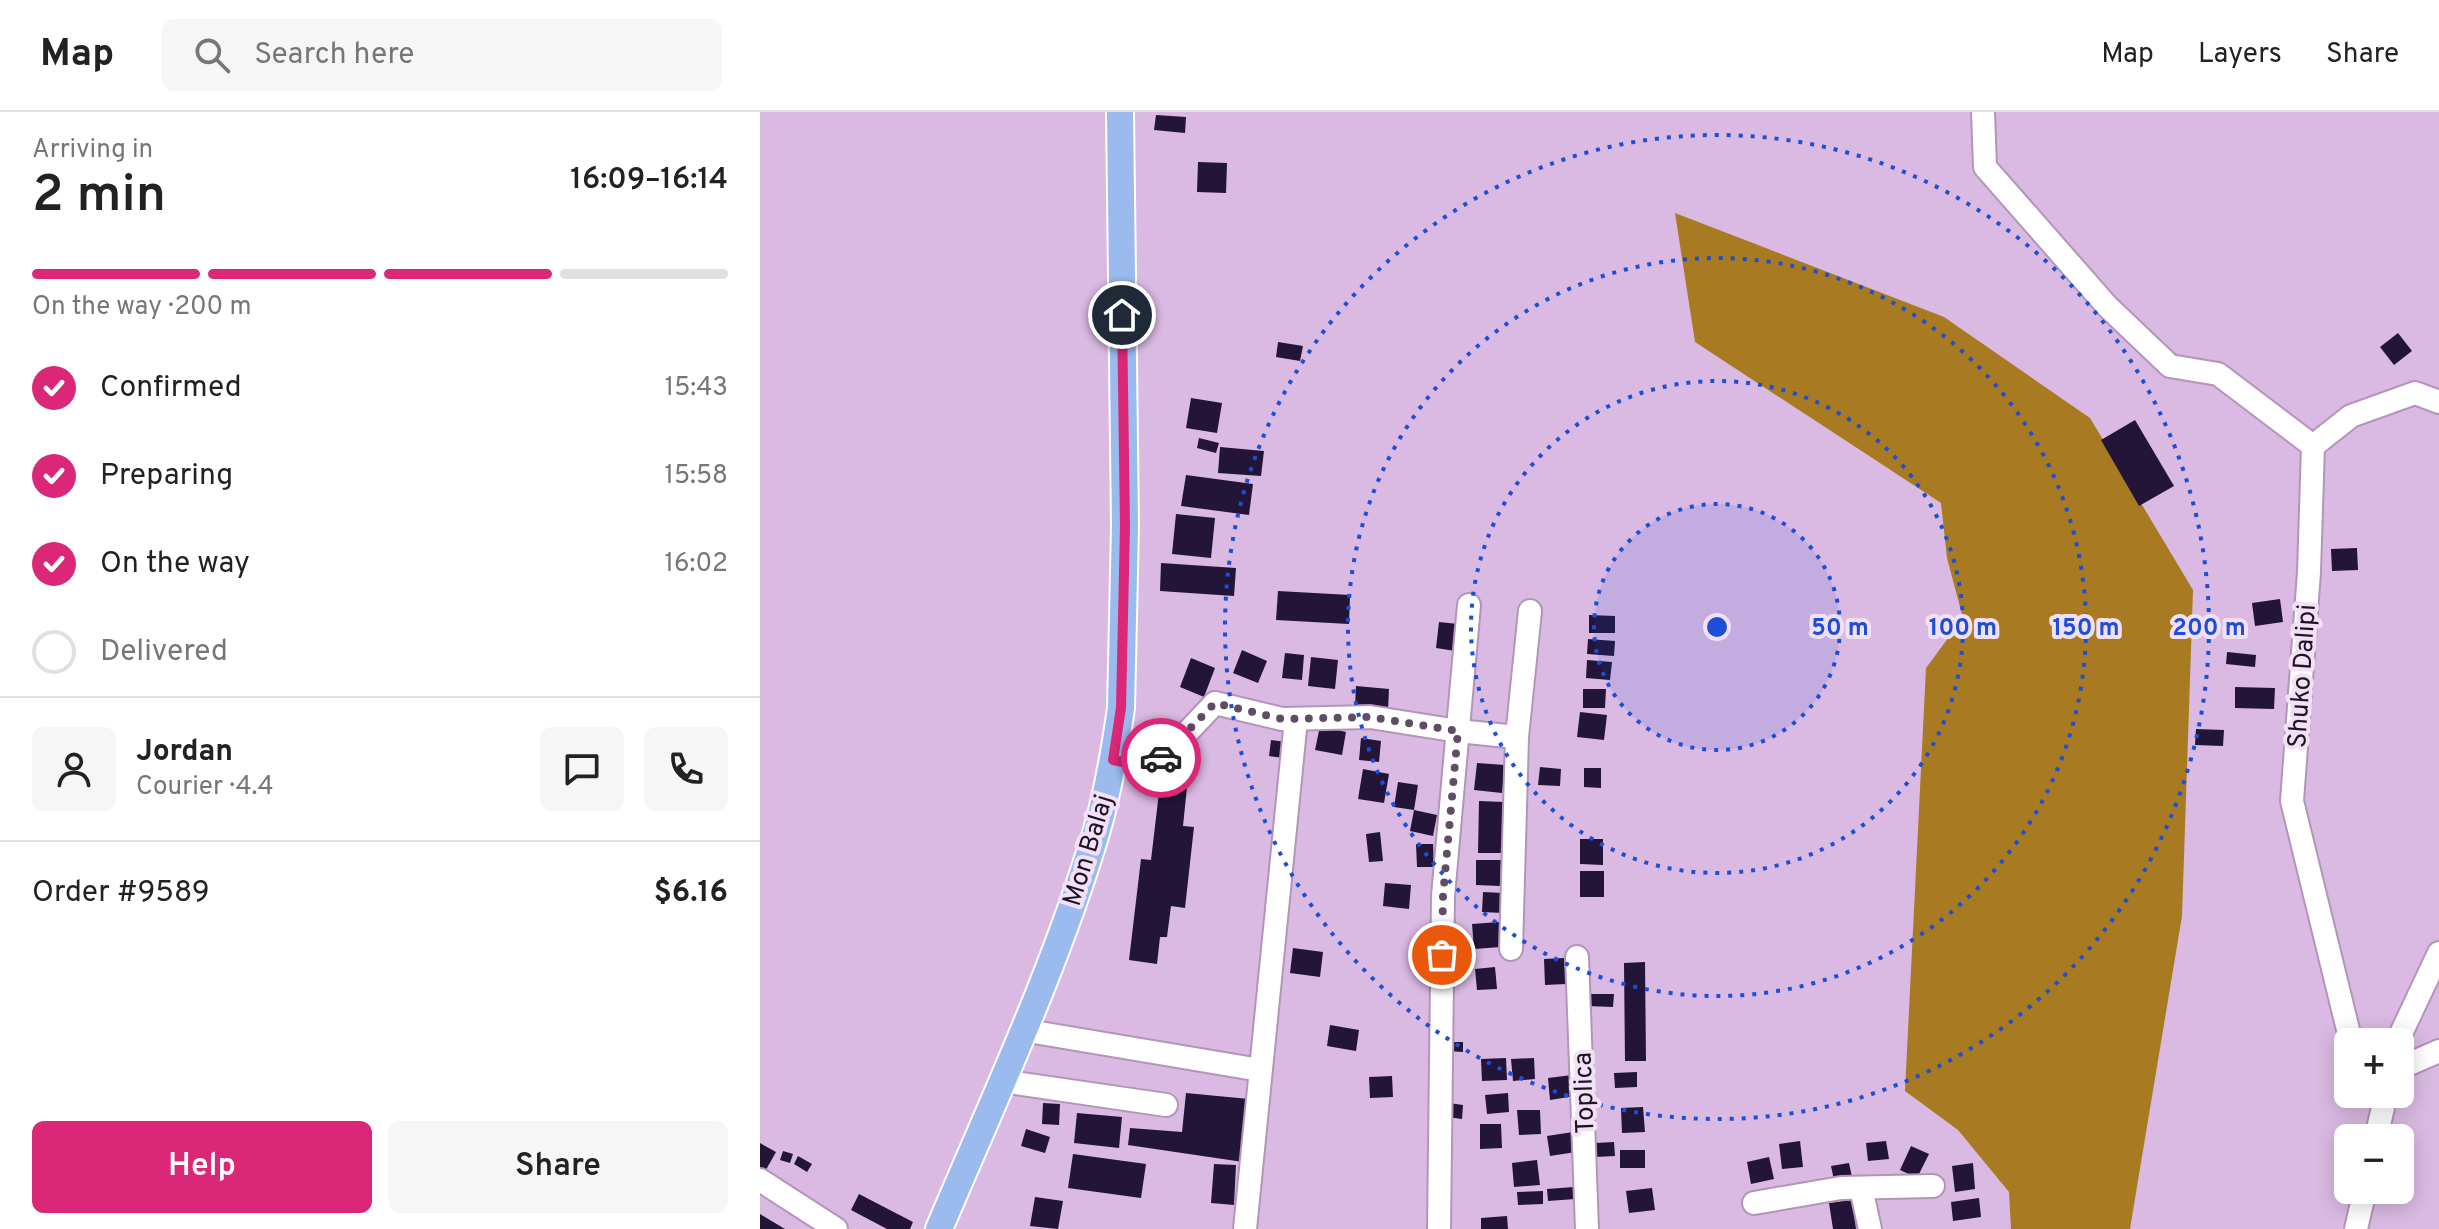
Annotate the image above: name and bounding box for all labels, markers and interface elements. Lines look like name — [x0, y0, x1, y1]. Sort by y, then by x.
search box — [162, 19, 722, 91]
text: Map — [40, 31, 114, 80]
icon: search — [190, 33, 234, 77]
text: Search here — [254, 37, 414, 74]
text: Map — [2101, 37, 2154, 73]
text: Layers — [2198, 37, 2282, 73]
text: Share — [2326, 37, 2399, 73]
text: Arriving in — [32, 134, 153, 167]
text: 16:09–16:14 — [570, 162, 728, 199]
text: 2 min — [32, 164, 166, 230]
pin — [1088, 281, 1156, 349]
text: On the way · 200 m — [32, 291, 251, 324]
icon: home — [1100, 293, 1144, 337]
icon: check — [32, 366, 76, 410]
text: Confirmed — [100, 370, 242, 407]
text: 15:43 — [665, 372, 728, 405]
icon: check — [32, 454, 76, 498]
text: Preparing — [100, 458, 233, 495]
text: 15:58 — [664, 460, 728, 493]
icon: check — [32, 542, 76, 586]
text: On the way — [100, 546, 250, 583]
text: 16:02 — [664, 548, 728, 581]
street label: Shuko Dalipi — [2282, 603, 2325, 749]
centre of rings — [1703, 613, 1731, 641]
text: 50 m — [1811, 614, 1869, 644]
text: 100 m — [1929, 614, 1997, 644]
text: 150 m — [2052, 614, 2120, 644]
text: 200 m — [2172, 614, 2246, 644]
text: Delivered — [100, 634, 228, 671]
courier — [1121, 718, 1201, 798]
button: person — [32, 727, 116, 811]
button: chat — [540, 727, 624, 811]
button: phone — [644, 727, 728, 811]
text: Jordan — [136, 734, 233, 771]
icon: car — [1139, 736, 1183, 780]
text: Courier · 4.4 — [136, 771, 274, 804]
street label: Mon Balaj — [1057, 791, 1122, 911]
text: Order #9589 — [32, 875, 210, 912]
text: $6.16 — [654, 875, 728, 912]
pin — [1408, 921, 1476, 989]
icon: bag — [1420, 933, 1464, 977]
map controls — [2334, 1028, 2414, 1204]
button: + — [2334, 1028, 2414, 1108]
street label: Toplica — [1568, 1052, 1603, 1134]
button: Help — [32, 1121, 372, 1213]
button: Share — [388, 1121, 728, 1213]
button: − — [2334, 1124, 2414, 1204]

